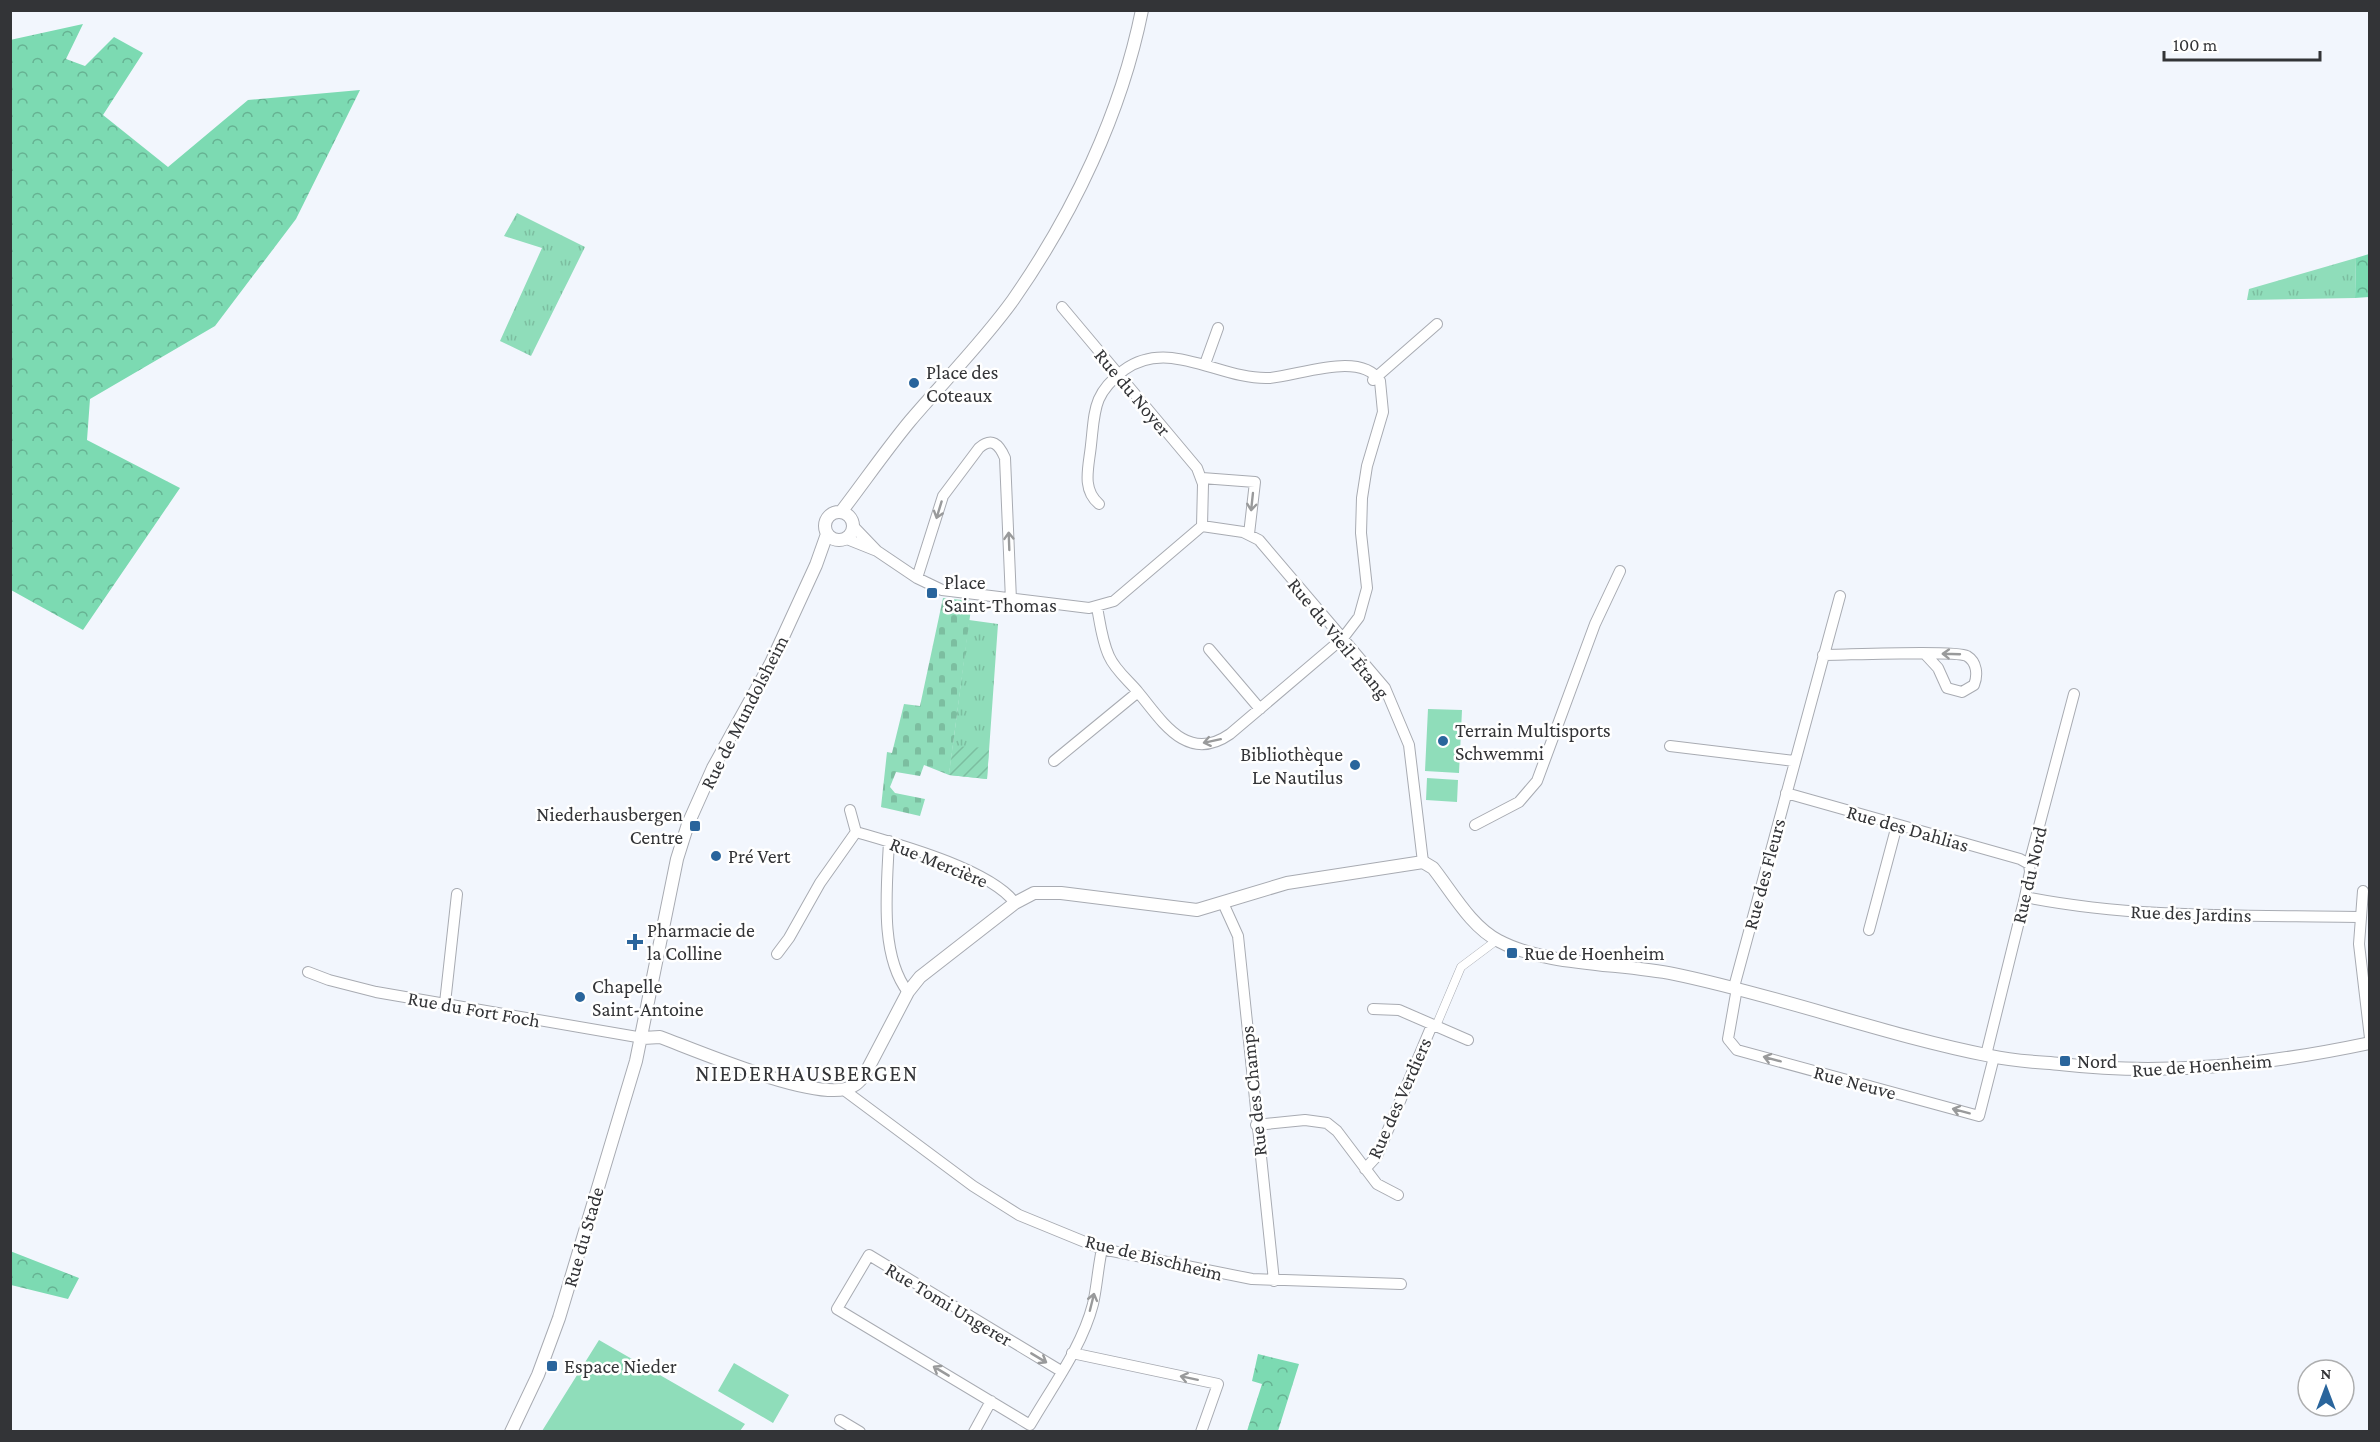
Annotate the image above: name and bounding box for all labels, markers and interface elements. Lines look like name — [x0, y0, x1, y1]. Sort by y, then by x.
scale bar — [2164, 24, 2320, 62]
text: 100 m — [2173, 35, 2218, 55]
street label: Rue du Noyer — [1090, 344, 1176, 441]
place label: Place des Coteaux — [926, 361, 999, 406]
marker: Place des Coteaux — [907, 376, 921, 390]
one-way arrow — [1246, 492, 1257, 512]
one-way arrow — [933, 500, 944, 519]
one-way arrow — [1003, 532, 1015, 552]
place label: Place Saint-Thomas — [944, 571, 1057, 616]
street label: Rue du Vieil-Étang — [1283, 573, 1395, 704]
marker: Place Saint-Thomas — [925, 586, 939, 600]
street label: Rue de Mundolsheim — [696, 632, 792, 792]
one-way arrow — [1941, 648, 1961, 659]
place label: Terrain Multisports Schwemmi — [1455, 719, 1611, 764]
marker: Terrain Multisports Schwemmi — [1436, 734, 1450, 748]
one-way arrow — [1203, 736, 1223, 747]
place label: Bibliothèque Le Nautilus — [1240, 743, 1343, 788]
marker: Bibliothèque Le Nautilus — [1348, 758, 1362, 772]
street label: Rue des Dahlias — [1844, 800, 1972, 856]
place label: Niederhausbergen Centre — [536, 803, 683, 848]
street label: Rue des Fleurs — [1739, 816, 1789, 932]
marker: Niederhausbergen Centre — [688, 819, 702, 833]
street label: Rue du Nord — [2007, 824, 2051, 926]
street label: Rue Mercière — [887, 832, 991, 892]
place label: Pré Vert — [728, 845, 791, 867]
marker: Pré Vert — [709, 849, 723, 863]
street label: Rue des Jardins — [2130, 900, 2252, 927]
place label: Pharmacie de la Colline — [647, 919, 755, 964]
marker: Pharmacie de la Colline — [628, 935, 642, 949]
place label: Rue de Hoenheim — [1524, 942, 1664, 964]
marker: Rue de Hoenheim — [1505, 946, 1519, 960]
place label: Chapelle Saint-Antoine — [592, 975, 704, 1020]
street label: Rue du Fort Foch — [406, 987, 542, 1032]
marker: Chapelle Saint-Antoine — [573, 990, 587, 1004]
street label: Rue des Champs — [1235, 1024, 1272, 1157]
street label: Rue des Verdiers — [1362, 1034, 1436, 1162]
street label: Rue de Hoenheim — [2131, 1049, 2273, 1081]
place label: Nord — [2077, 1050, 2118, 1072]
one-way arrow — [1763, 1053, 1782, 1065]
marker: Nord — [2058, 1054, 2072, 1068]
street label: Rue Neuve — [1811, 1060, 1899, 1104]
district label: NIEDERHAUSBERGEN — [695, 1061, 919, 1086]
one-way arrow — [1951, 1104, 1970, 1116]
street label: Rue du Stade — [558, 1184, 608, 1290]
street label: Rue de Bischheim — [1083, 1229, 1225, 1285]
street label: Rue Tomi Ungerer — [881, 1258, 1016, 1351]
one-way arrow — [1087, 1293, 1099, 1312]
one-way arrow — [1030, 1352, 1047, 1364]
place label: Espace Nieder — [564, 1355, 677, 1378]
north arrow — [2296, 1358, 2356, 1418]
marker: Espace Nieder — [545, 1359, 559, 1373]
one-way arrow — [933, 1364, 950, 1376]
text: N — [2321, 1365, 2332, 1382]
one-way arrow — [1180, 1372, 1200, 1383]

